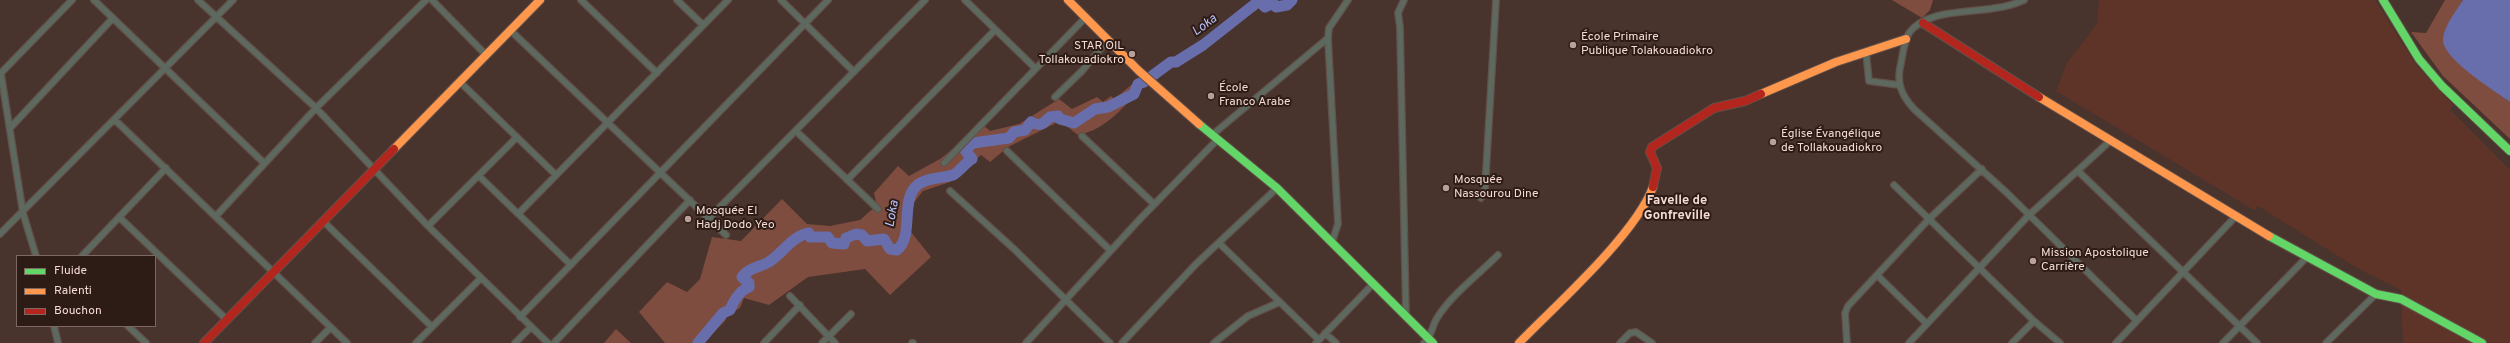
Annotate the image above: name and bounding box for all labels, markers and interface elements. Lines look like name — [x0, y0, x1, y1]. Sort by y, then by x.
water label: Loka — [1190, 12, 1220, 40]
place label: École Primaire Publique Tolakouadiokro — [1581, 31, 1713, 59]
place label: STAR OIL Tollakouadiokro — [1039, 40, 1124, 68]
marker: École Primaire Publique Tolakouadiokro — [1568, 40, 1578, 50]
marker: STAR OIL Tollakouadiokro — [1127, 49, 1137, 59]
place label: École Franco Arabe — [1219, 82, 1291, 110]
marker: École Franco Arabe — [1206, 91, 1216, 101]
place label: Église Évangélique de Tollakouadiokro — [1781, 128, 1882, 156]
marker: Église Évangélique de Tollakouadiokro — [1768, 137, 1778, 147]
place label: Mosquée Nassourou Dine — [1454, 174, 1538, 202]
marker: Mosquée Nassourou Dine — [1441, 183, 1451, 193]
district label: Favelle de Gonfreville — [1644, 193, 1710, 224]
water label: Loka — [883, 199, 903, 229]
place label: Mosquée El Hadj Dodo Yeo — [696, 205, 775, 233]
marker: Mosquée El Hadj Dodo Yeo — [683, 214, 693, 224]
place label: Mission Apostolique Carrière — [2041, 247, 2149, 275]
legend — [16, 255, 156, 327]
marker: Mission Apostolique Carrière — [2028, 256, 2038, 266]
text: Fluide — [54, 263, 87, 279]
text: Ralenti — [54, 283, 92, 299]
text: Bouchon — [54, 303, 102, 319]

